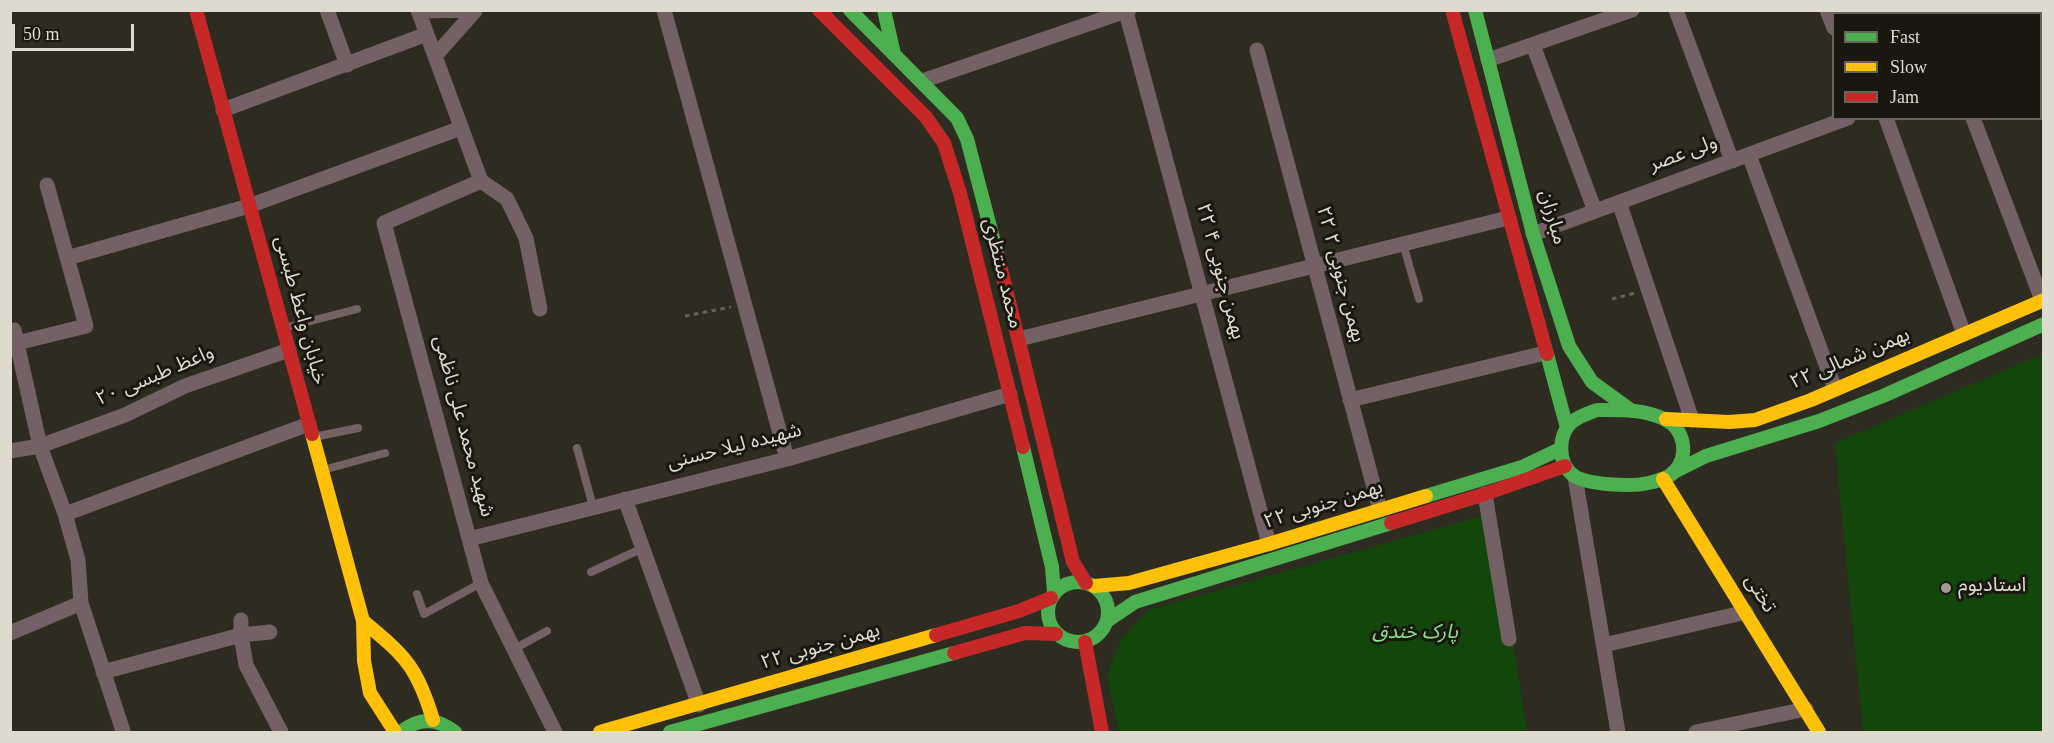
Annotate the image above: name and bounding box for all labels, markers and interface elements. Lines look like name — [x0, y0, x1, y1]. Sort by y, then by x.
scale bar — [15, 12, 136, 50]
legend — [1832, 12, 2042, 120]
text: 50 m — [23, 24, 60, 44]
text: Fast — [1890, 27, 1920, 47]
text: Slow — [1890, 57, 1927, 77]
text: Jam — [1890, 87, 1919, 107]
street label: ولی عصر — [1647, 133, 1721, 179]
street label: مبارزان — [1531, 188, 1569, 248]
street label: ۲۲ بهمن جنوبی ۴ — [1188, 201, 1248, 343]
street label: ۲۲ بهمن جنوبی ۲ — [1308, 204, 1368, 346]
street label: محمد منتظری — [975, 216, 1025, 332]
street label: خیابان واعظ طبسی — [267, 234, 329, 388]
street label: ۲۲ بهمن شمالی — [1787, 325, 1915, 397]
street label: شهید محمد علی ناظمی — [425, 334, 497, 520]
street label: واعظ طبسی ۲۰ — [93, 342, 219, 414]
street label: شهیده لیلا حسنی — [665, 421, 805, 477]
street label: ۲۲ بهمن جنوبی — [1262, 478, 1386, 536]
street label: تختی — [1737, 571, 1779, 619]
place label: استادیوم — [1958, 576, 2026, 600]
marker: استادیوم — [1939, 581, 1953, 595]
street label: ۲۲ بهمن جنوبی — [759, 620, 883, 678]
park label: پارک خندق — [1372, 623, 1458, 647]

